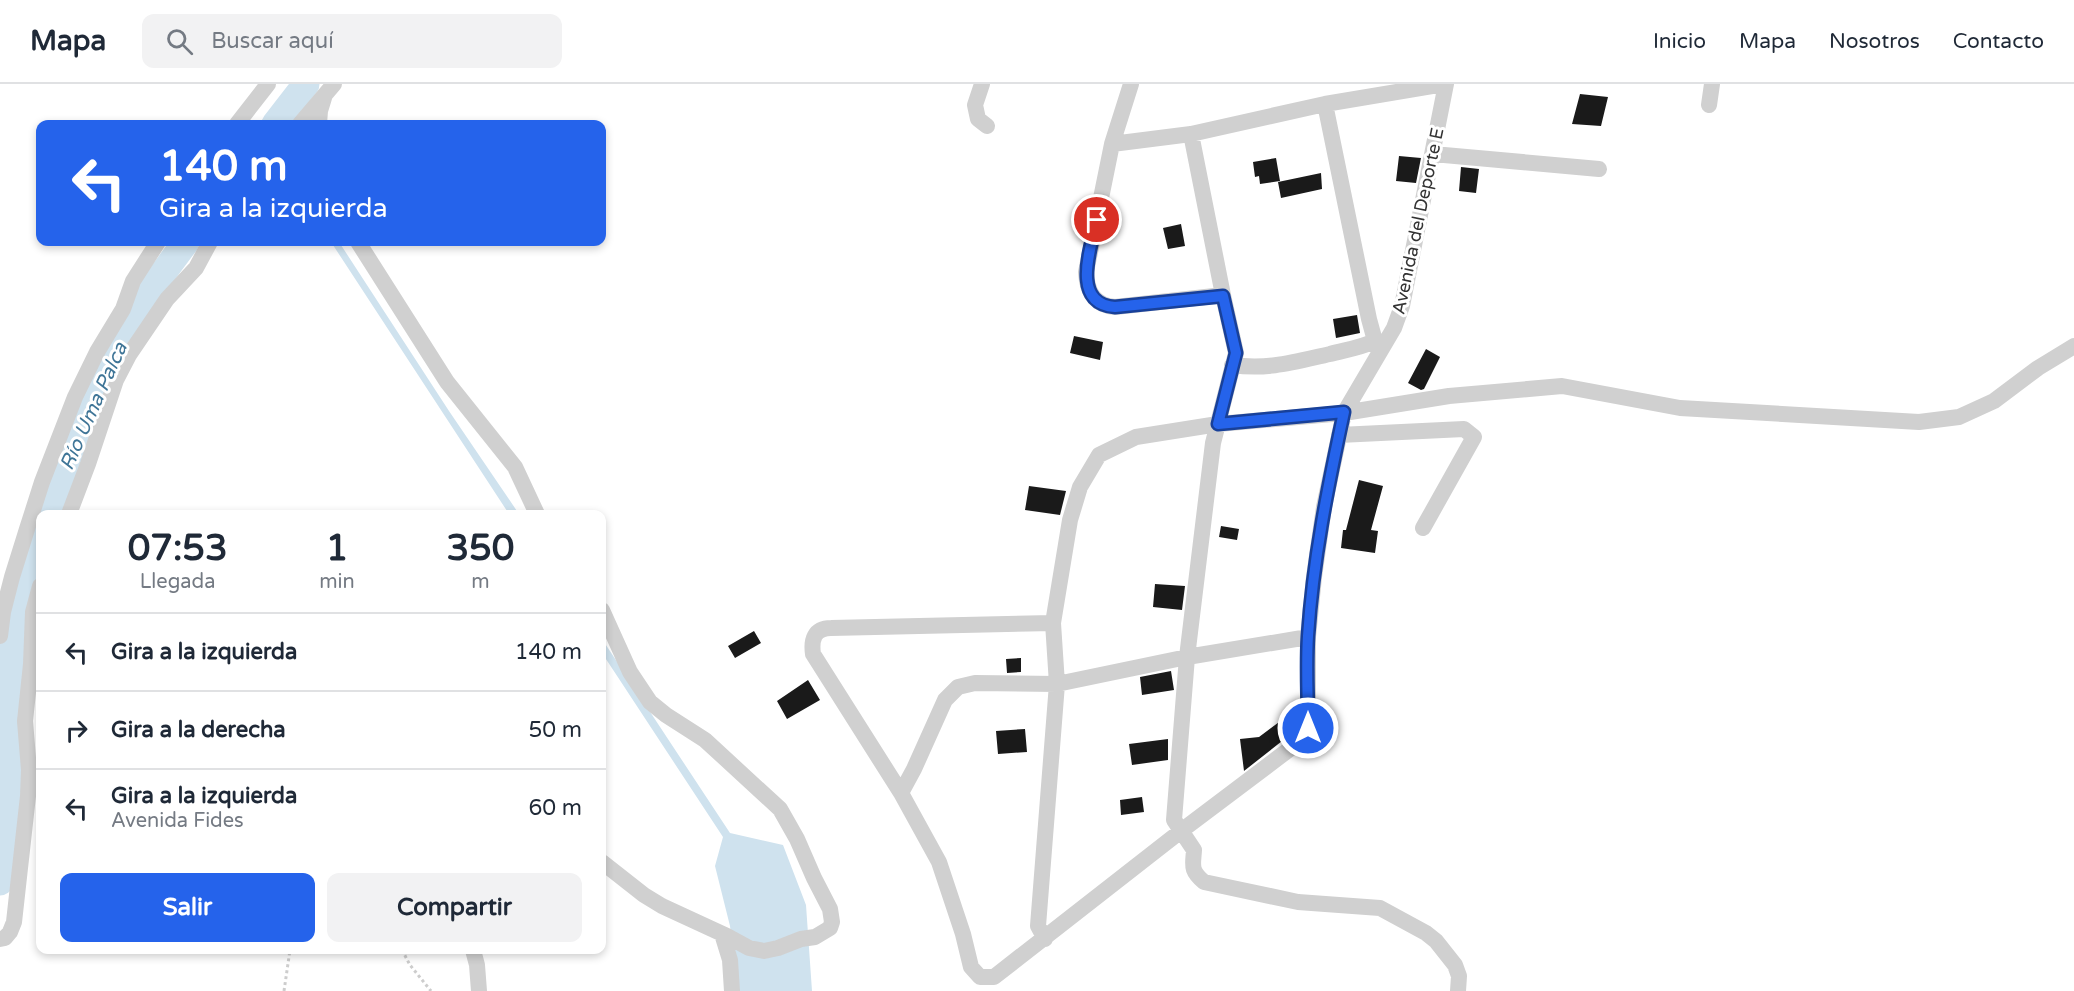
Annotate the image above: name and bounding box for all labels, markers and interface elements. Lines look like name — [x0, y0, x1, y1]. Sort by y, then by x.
search box — [142, 14, 562, 68]
text: Mapa — [30, 24, 106, 58]
icon: search — [163, 25, 196, 58]
text: Buscar aquí — [211, 28, 334, 54]
text: Inicio — [1653, 29, 1706, 54]
text: Mapa — [1739, 29, 1796, 54]
text: Nosotros — [1829, 29, 1920, 54]
text: Contacto — [1953, 29, 2044, 54]
street label: Avenida del Deporte E — [1387, 126, 1449, 316]
text: 140 m — [159, 141, 288, 192]
icon: left — [60, 144, 138, 222]
text: Gira a la izquierda — [159, 192, 388, 225]
pin — [1071, 194, 1122, 245]
icon: arrive — [1080, 203, 1113, 236]
water label: Río Uma Palca — [55, 338, 133, 474]
text: 07:53 — [128, 527, 228, 570]
text: 1 — [326, 527, 348, 570]
text: 350 — [446, 527, 514, 570]
text: Llegada — [140, 570, 215, 594]
text: min — [319, 570, 355, 594]
text: m — [471, 570, 490, 594]
icon: left — [60, 636, 93, 669]
text: Gira a la izquierda — [111, 639, 297, 665]
text: 140 m — [515, 639, 582, 665]
position arrow — [1276, 696, 1340, 760]
icon: right — [60, 714, 93, 747]
text: Gira a la derecha — [111, 717, 286, 743]
text: 50 m — [528, 717, 582, 743]
text: Gira a la izquierda — [111, 783, 297, 809]
icon: left — [60, 792, 93, 825]
text: 60 m — [528, 795, 582, 821]
text: Avenida Fides — [111, 809, 244, 833]
button: Salir — [60, 873, 315, 942]
button: Compartir — [327, 873, 582, 942]

